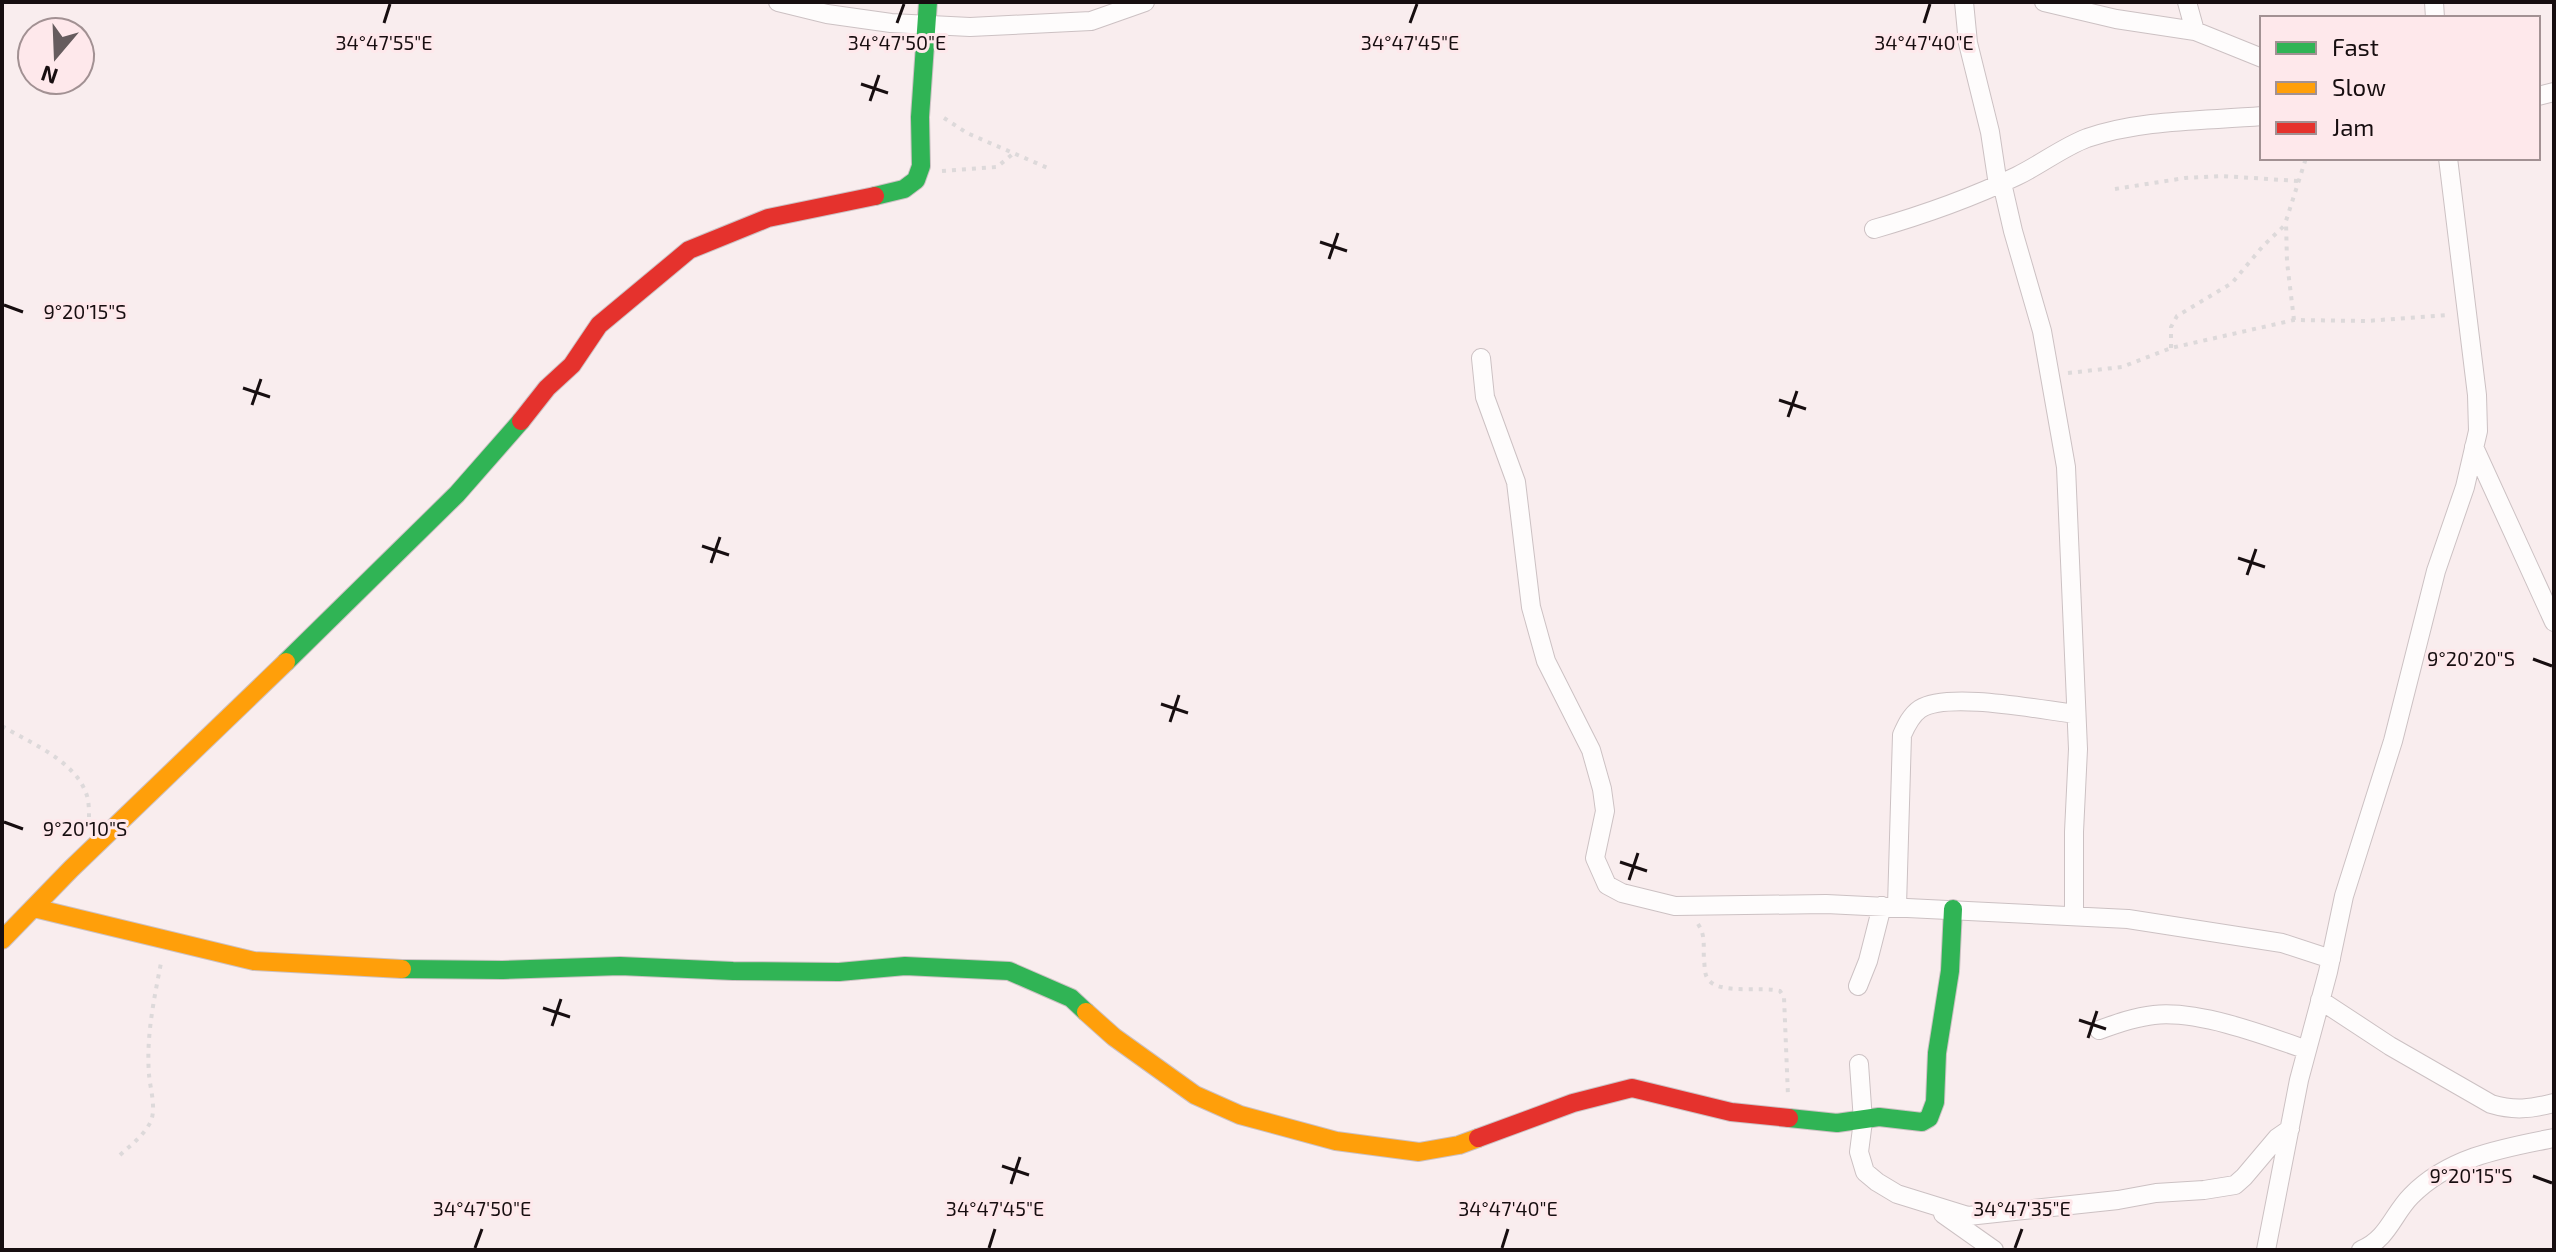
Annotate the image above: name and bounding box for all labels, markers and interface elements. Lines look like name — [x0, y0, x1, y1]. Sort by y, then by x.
north arrow — [16, 16, 96, 96]
legend — [2260, 16, 2540, 160]
text: 34°47'55"E — [335, 30, 433, 54]
text: 34°47'50"E — [848, 30, 946, 54]
text: 34°47'45"E — [1361, 30, 1459, 54]
text: 34°47'40"E — [1874, 30, 1974, 54]
text: Fast — [2332, 32, 2379, 61]
text: N — [37, 61, 61, 91]
text: Slow — [2332, 72, 2386, 101]
text: Jam — [2332, 112, 2374, 141]
text: 9°20'15"S — [43, 299, 127, 323]
text: 9°20'20"S — [2427, 646, 2515, 670]
text: 9°20'10"S — [43, 816, 127, 840]
text: 9°20'15"S — [2429, 1163, 2513, 1187]
text: 34°47'50"E — [433, 1196, 531, 1220]
text: 34°47'45"E — [946, 1196, 1044, 1220]
text: 34°47'40"E — [1458, 1196, 1558, 1220]
text: 34°47'35"E — [1973, 1196, 2071, 1220]

